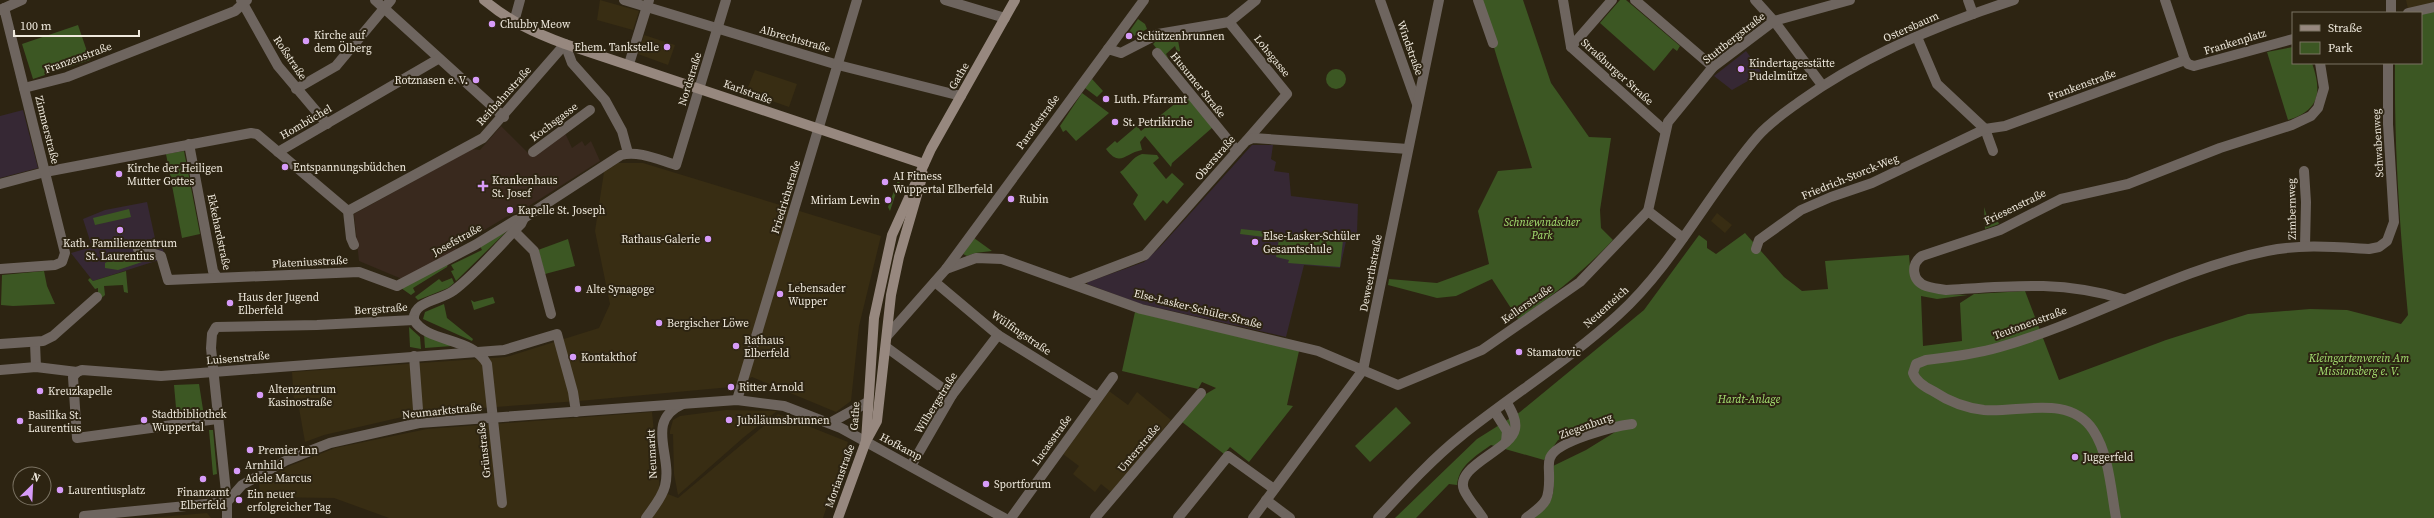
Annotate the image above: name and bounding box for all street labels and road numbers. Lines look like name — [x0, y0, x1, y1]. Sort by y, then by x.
street label: Ostersbaum — [1881, 8, 1941, 46]
street label: Stuttbergstraße — [1700, 9, 1769, 67]
street label: Windstraße — [1393, 19, 1427, 78]
street label: Albrechtstraße — [758, 22, 833, 56]
street label: Frankenplatz — [2202, 25, 2268, 59]
street label: Lohsgasse — [1250, 32, 1294, 80]
street label: Roßstraße — [270, 33, 310, 83]
street label: Straßburger Straße — [1578, 35, 1657, 109]
street label: Franzenstraße — [42, 39, 114, 77]
street label: Husumer Straße — [1167, 49, 1229, 121]
street label: Nordstraße — [675, 50, 705, 108]
street label: Gathe — [945, 59, 973, 92]
street label: Reitbahnstraße — [473, 63, 535, 129]
street label: Frankenstraße — [2046, 66, 2119, 104]
street label: Karlstraße — [721, 76, 775, 108]
street label: Paradestraße — [1013, 91, 1063, 153]
street label: Zimmerstraße — [31, 94, 63, 166]
street label: Kochsgasse — [527, 99, 581, 145]
street label: Hombüchel — [277, 101, 335, 143]
street label: Schwabenweg — [2369, 108, 2387, 178]
street label: Oberstraße — [1191, 132, 1239, 184]
street label: Friedrich-Storck-Weg — [1799, 151, 1901, 203]
street label: Friedrichstraße — [768, 158, 804, 236]
street label: Zimbernweg — [2284, 178, 2300, 240]
street label: Friesenstraße — [1981, 185, 2049, 229]
street label: Ekkehardstraße — [204, 193, 234, 272]
street label: Josefstraße — [429, 220, 485, 260]
street label: Deweerthstraße — [1356, 233, 1386, 313]
street label: Plateniusstraße — [272, 252, 349, 271]
street label: Kellerstraße — [1498, 280, 1556, 327]
street label: Neuenteich — [1580, 282, 1632, 331]
street label: Else-Lasker-Schüler-Straße — [1132, 286, 1264, 332]
street label: Bergstraße — [354, 300, 409, 318]
street label: Teutonenstraße — [1991, 303, 2069, 343]
street label: Wülfingstraße — [988, 307, 1054, 359]
street label: Luisenstraße — [206, 348, 271, 368]
street label: Wilbergstraße — [911, 369, 961, 437]
street label: Neumarktstraße — [401, 399, 483, 423]
street label: Gathe — [847, 401, 864, 431]
street label: Ziegenburg — [1557, 409, 1615, 443]
street label: Lucasstraße — [1029, 411, 1076, 468]
street label: Unterstraße — [1114, 420, 1164, 475]
street label: Grünstraße — [474, 421, 494, 479]
street label: Neumarkt — [643, 428, 661, 479]
street label: Hofkamp — [877, 430, 925, 464]
street label: Morianstraße — [822, 442, 859, 510]

